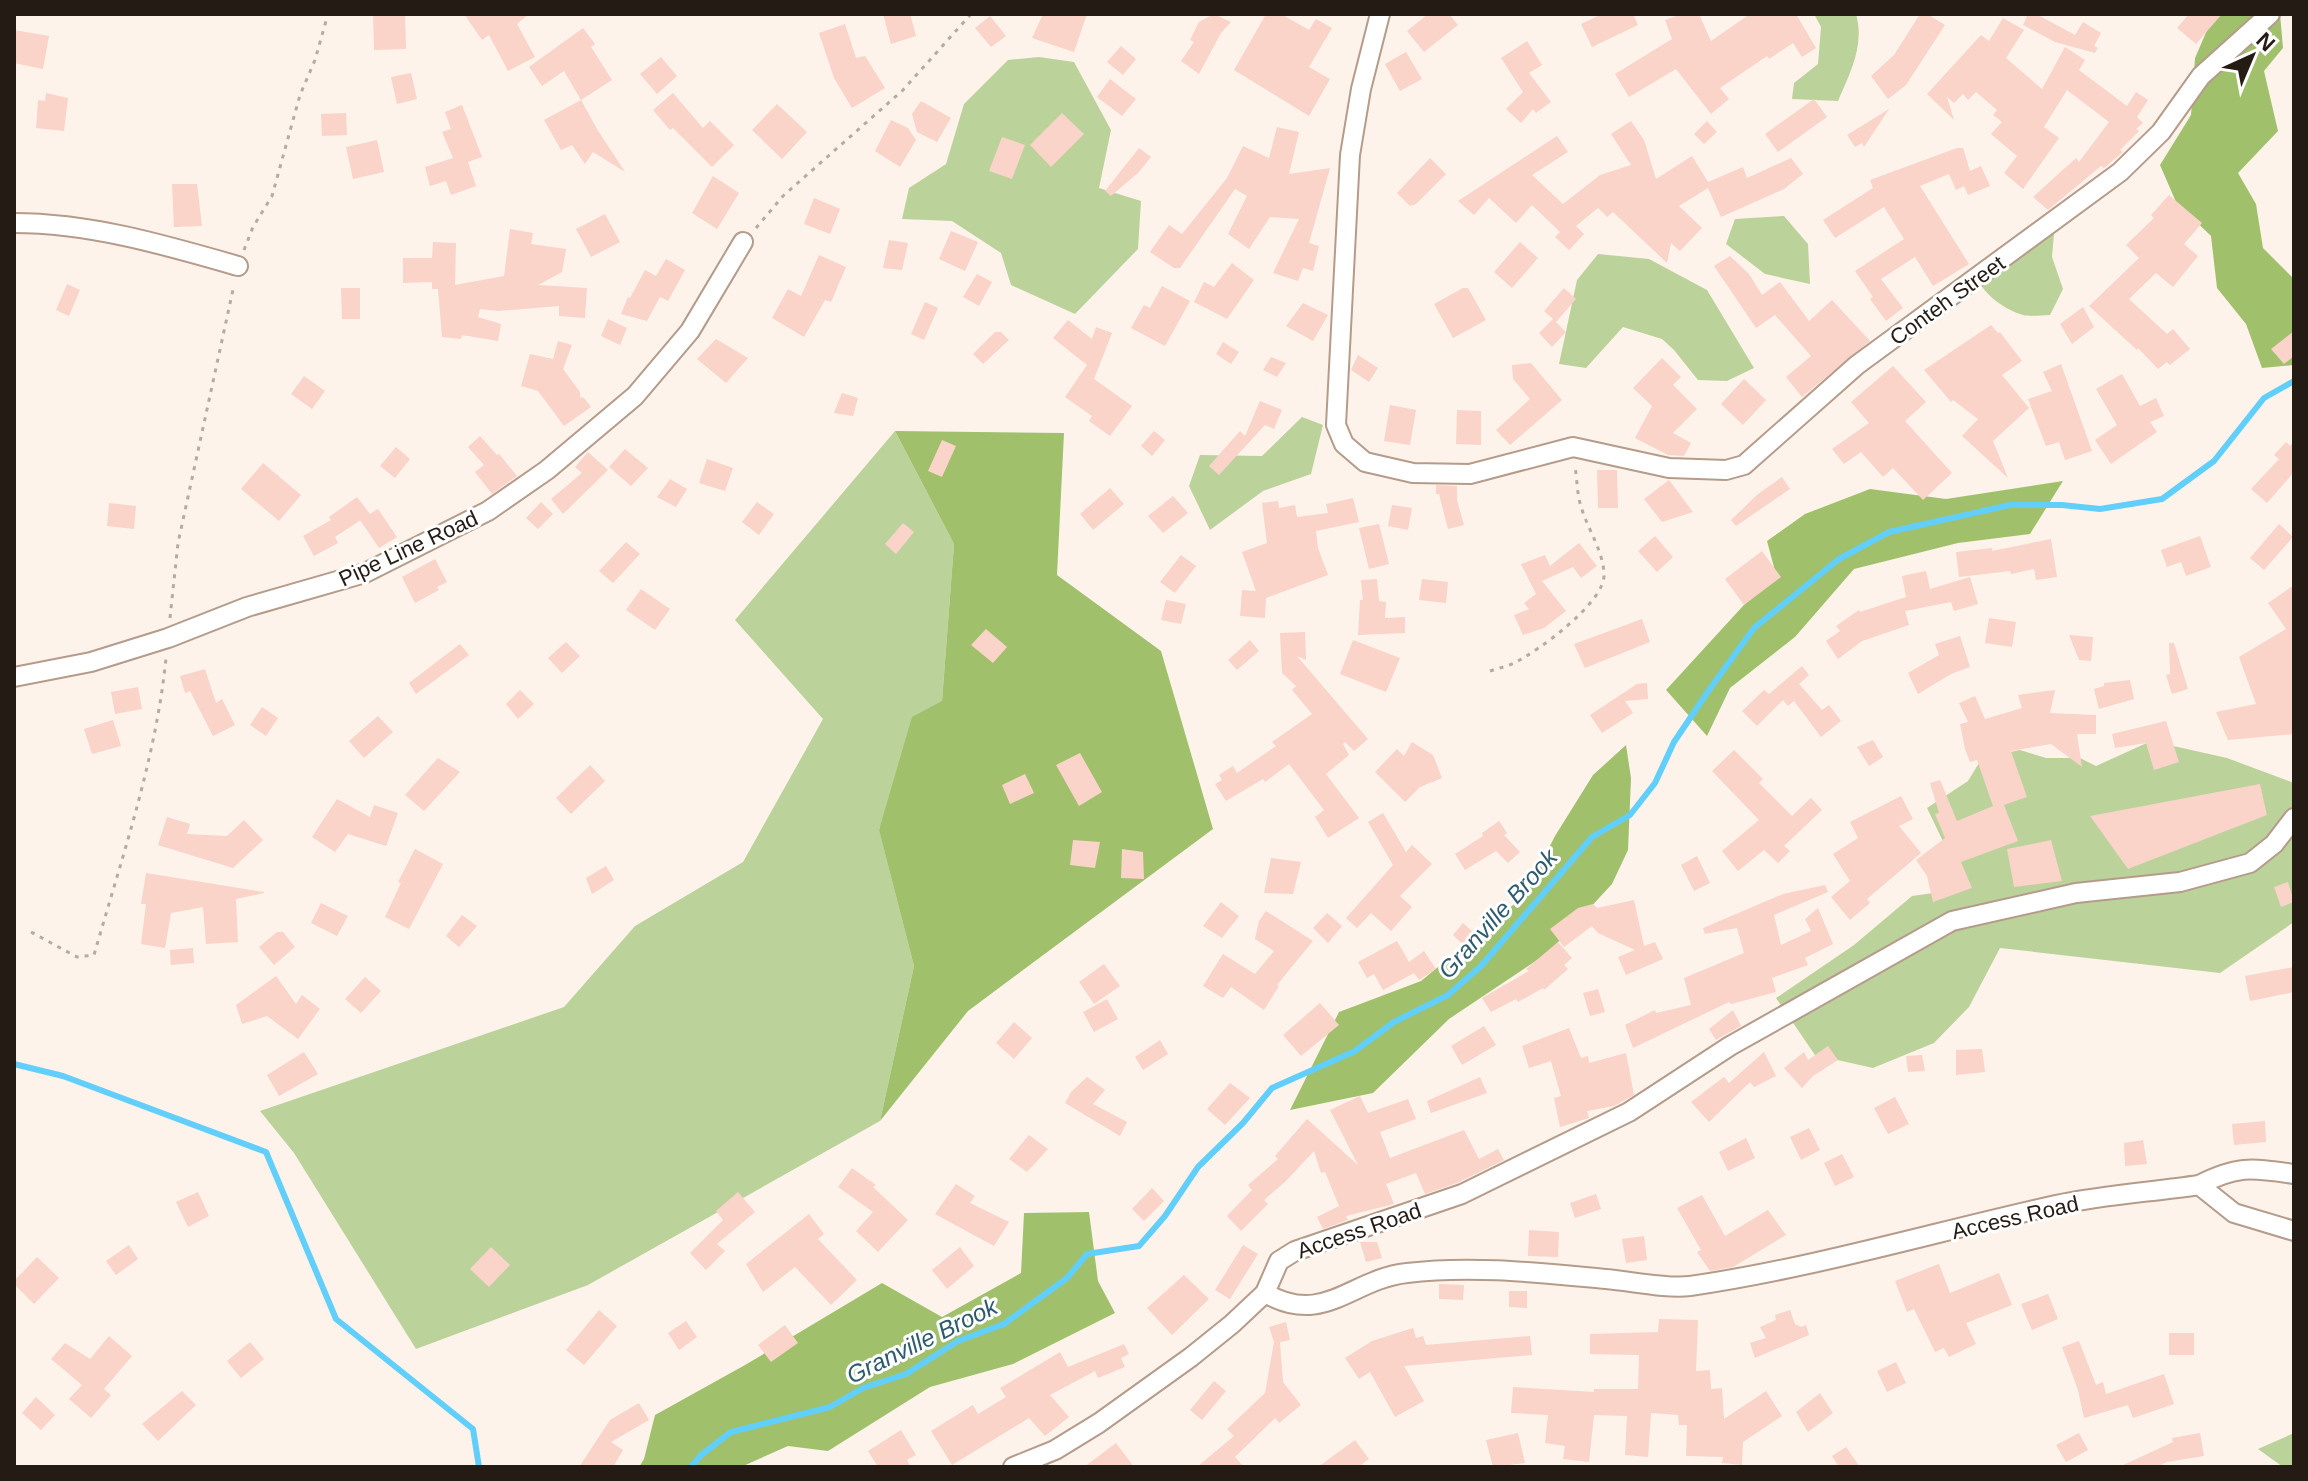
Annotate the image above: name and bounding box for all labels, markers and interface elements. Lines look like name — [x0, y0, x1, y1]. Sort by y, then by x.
north arrow — [2212, 16, 2292, 96]
text: N — [2251, 27, 2280, 56]
street label: Conteh Street — [1885, 250, 2010, 350]
street label: Pipe Line Road — [335, 505, 482, 592]
water label: Granville Brook — [1433, 842, 1564, 984]
street label: Access Road — [1949, 1191, 2081, 1244]
street label: Access Road — [1294, 1198, 1425, 1263]
water label: Granville Brook — [842, 1292, 1003, 1389]

